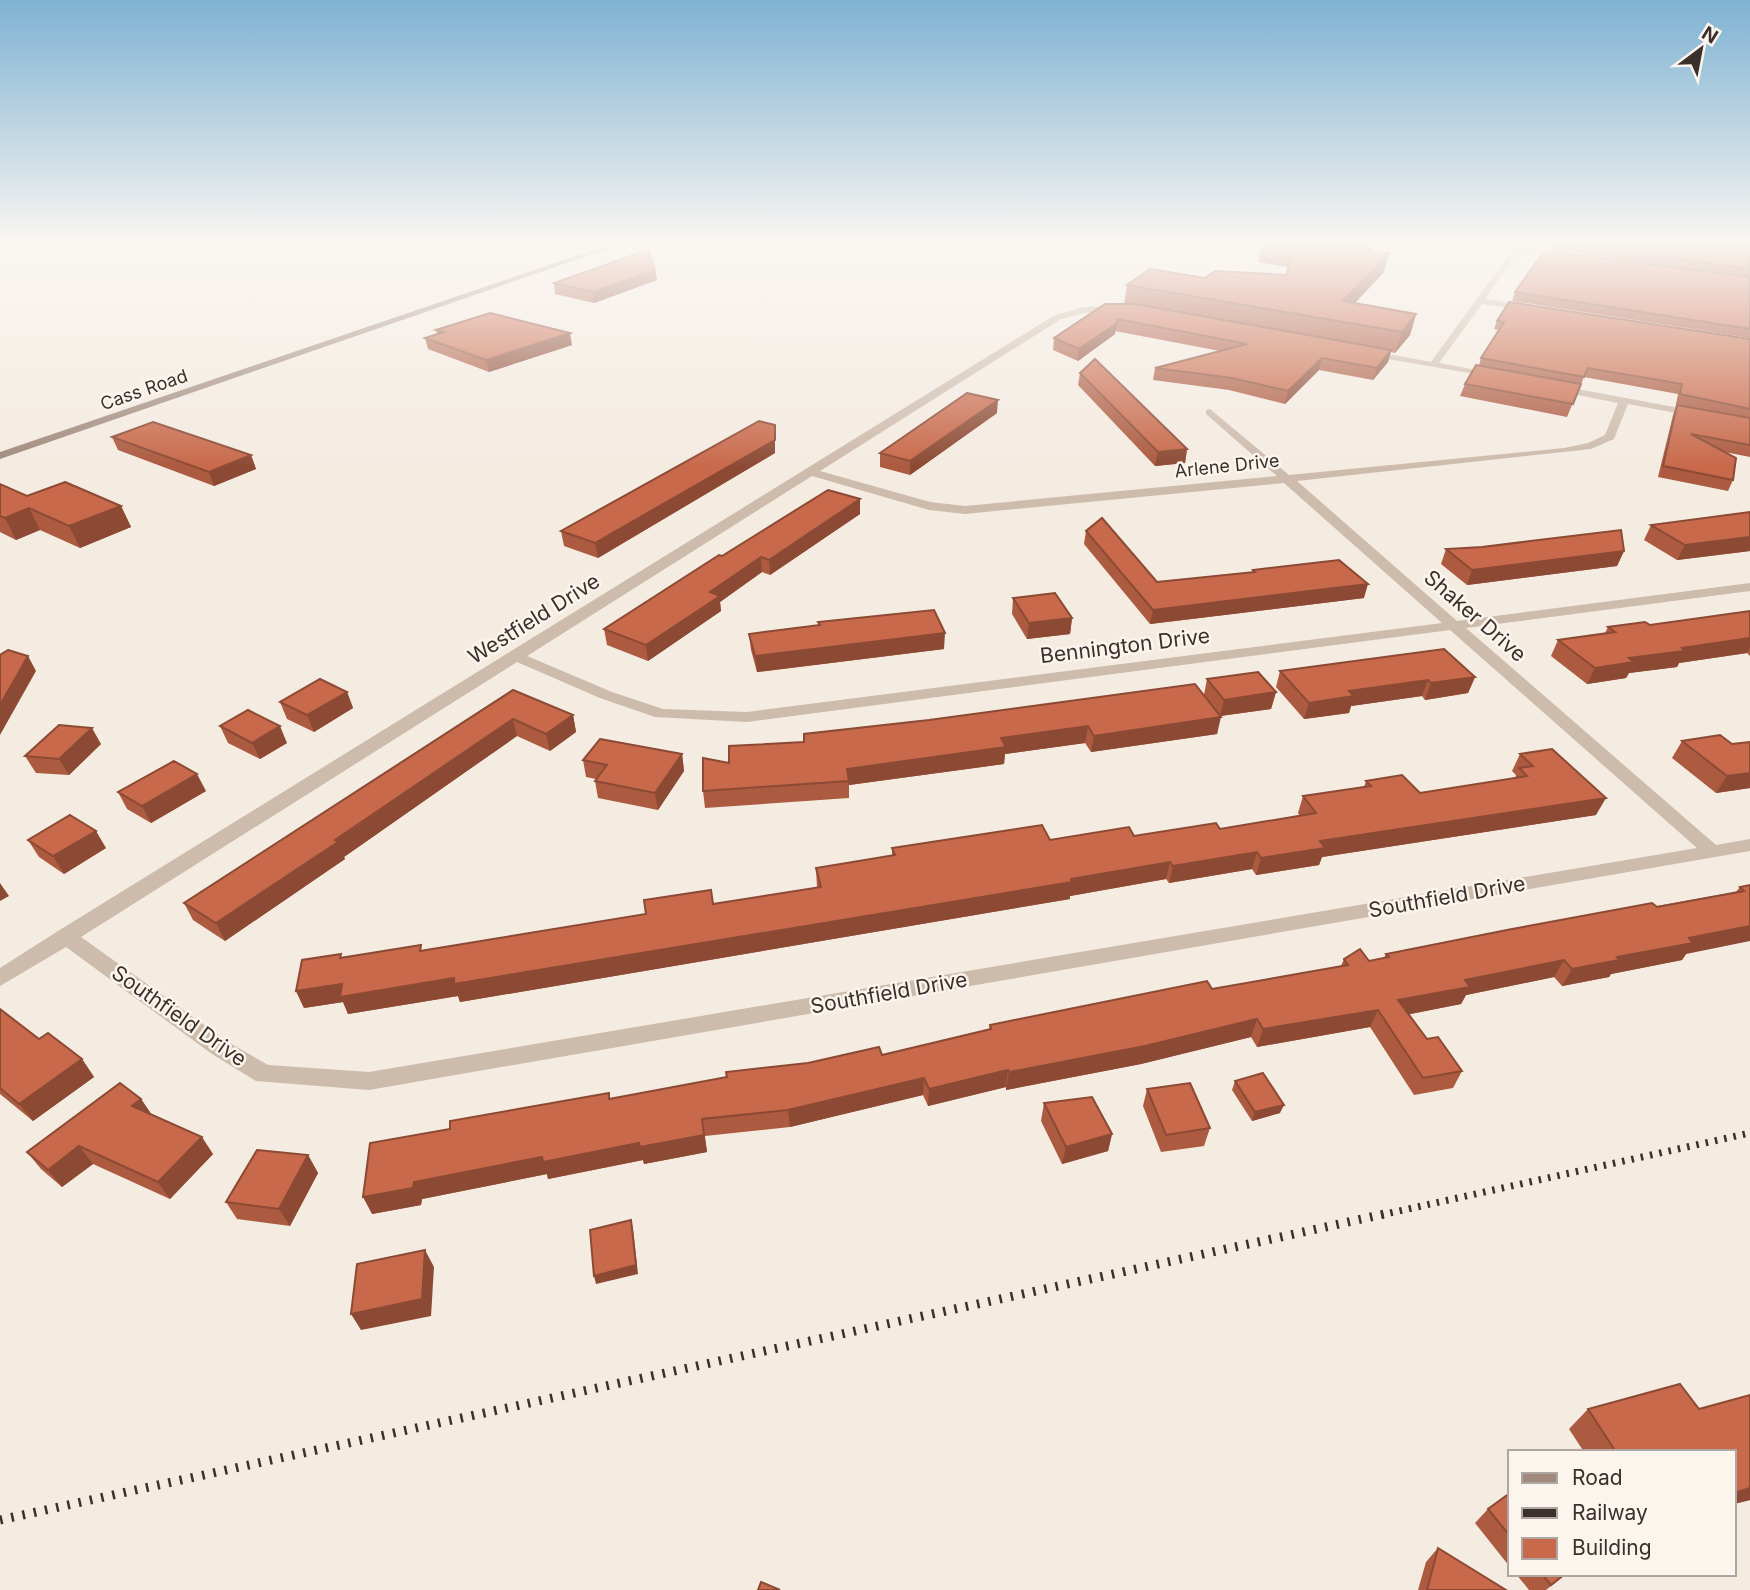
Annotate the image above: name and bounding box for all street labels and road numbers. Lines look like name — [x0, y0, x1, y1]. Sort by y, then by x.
street label: Cass Road — [98, 365, 190, 414]
street label: Arlene Drive — [1174, 450, 1280, 481]
street label: Shaker Drive — [1419, 565, 1531, 667]
street label: Westfield Drive — [463, 568, 604, 669]
street label: Bennington Drive — [1039, 623, 1211, 668]
street label: Southfield Drive — [1367, 870, 1527, 923]
street label: Southfield Drive — [107, 960, 252, 1071]
street label: Southfield Drive — [809, 966, 969, 1019]

